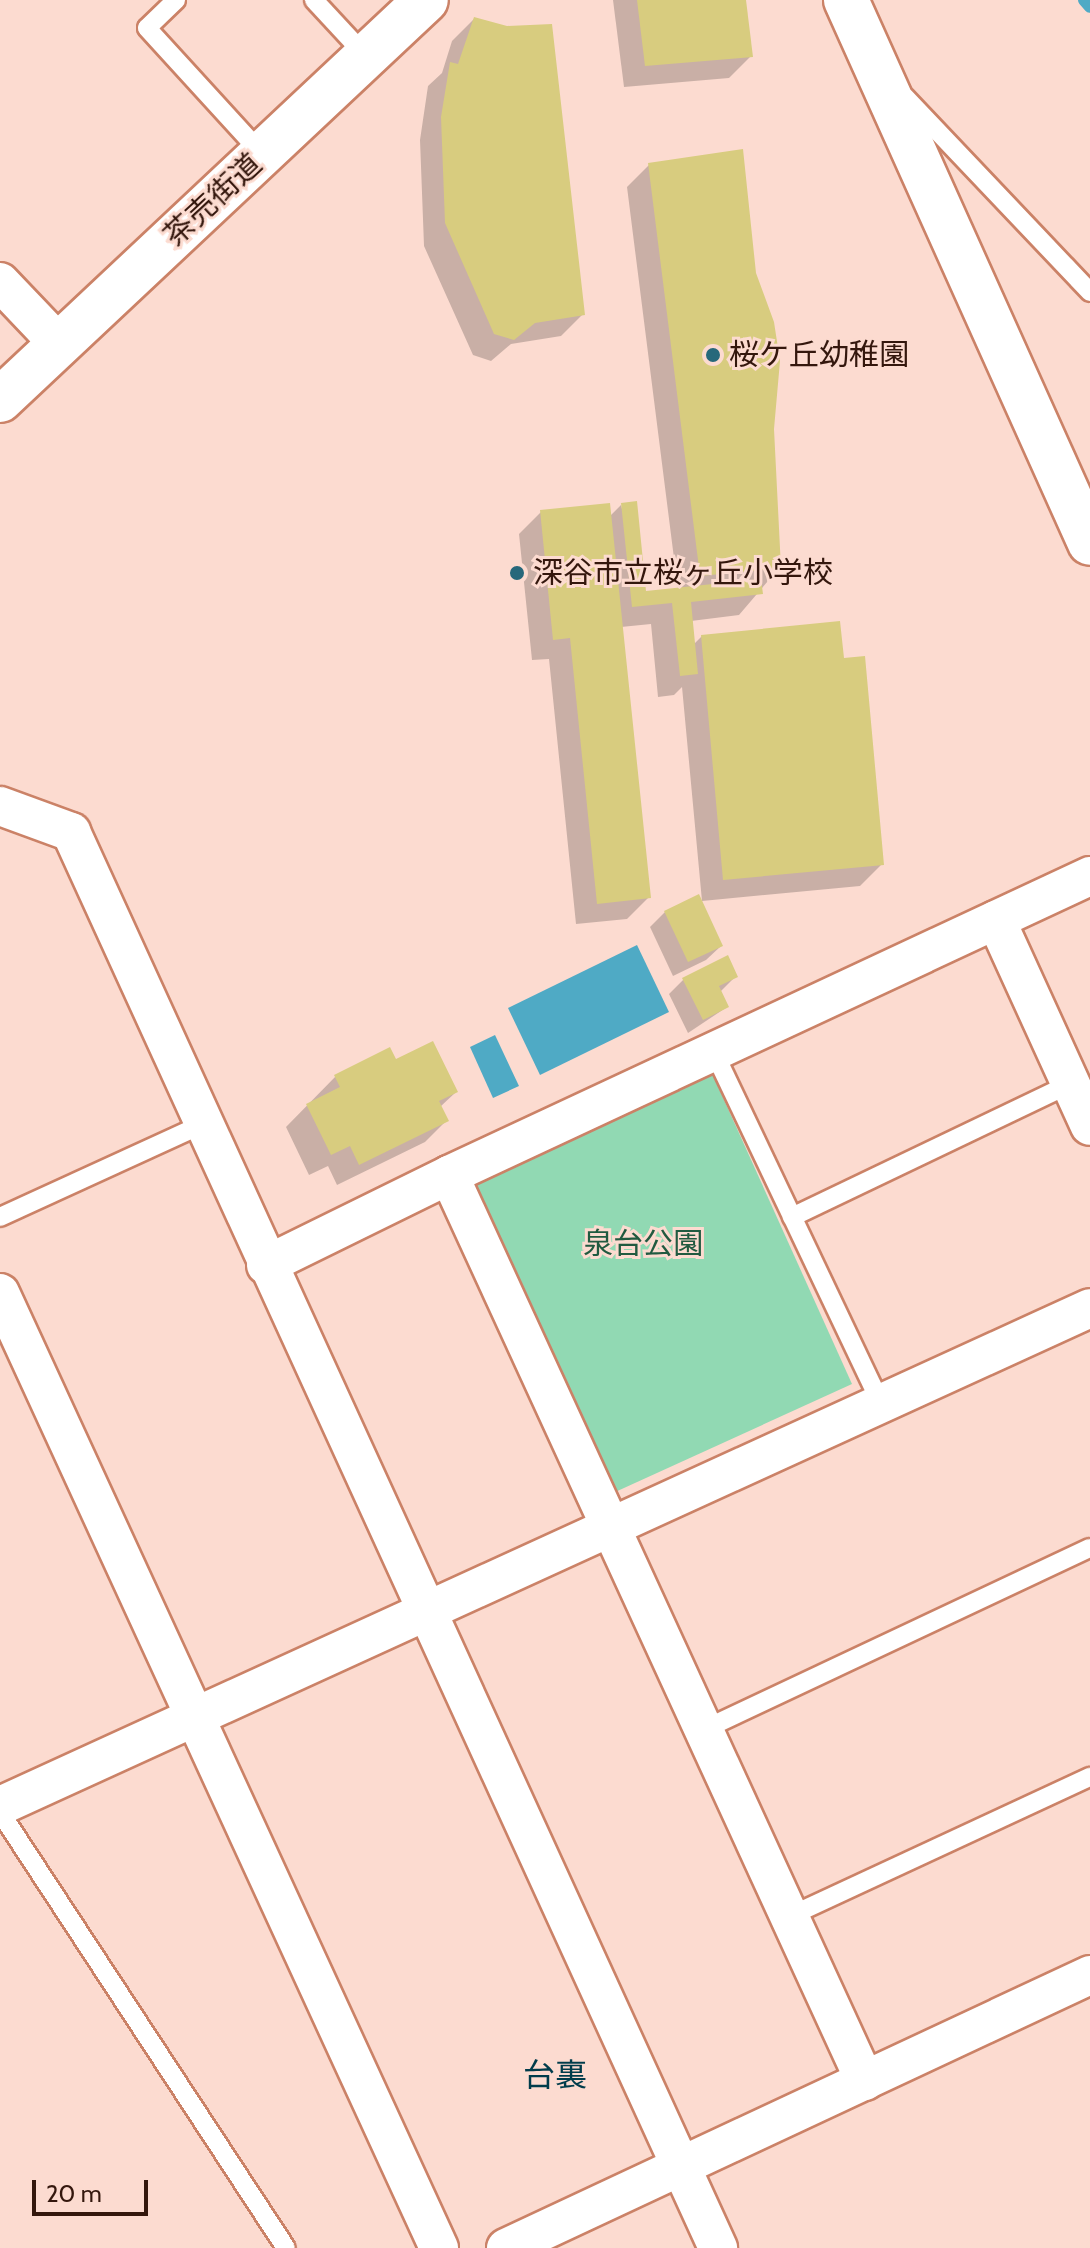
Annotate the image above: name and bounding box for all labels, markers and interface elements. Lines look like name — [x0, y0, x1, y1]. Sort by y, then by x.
street label: 茶売街道 — [157, 146, 269, 254]
place label: 桜ケ丘幼稚園 — [729, 337, 909, 373]
marker: 桜ケ丘幼稚園 — [704, 346, 722, 364]
place label: 深谷市立桜ヶ丘小学校 — [533, 555, 833, 591]
marker: 深谷市立桜ヶ丘小学校 — [508, 564, 526, 582]
park label: 泉台公園 — [583, 1226, 703, 1262]
district label: 台裏 — [523, 2056, 587, 2094]
scale bar — [36, 2164, 152, 2214]
text: 20 m — [46, 2179, 102, 2208]

